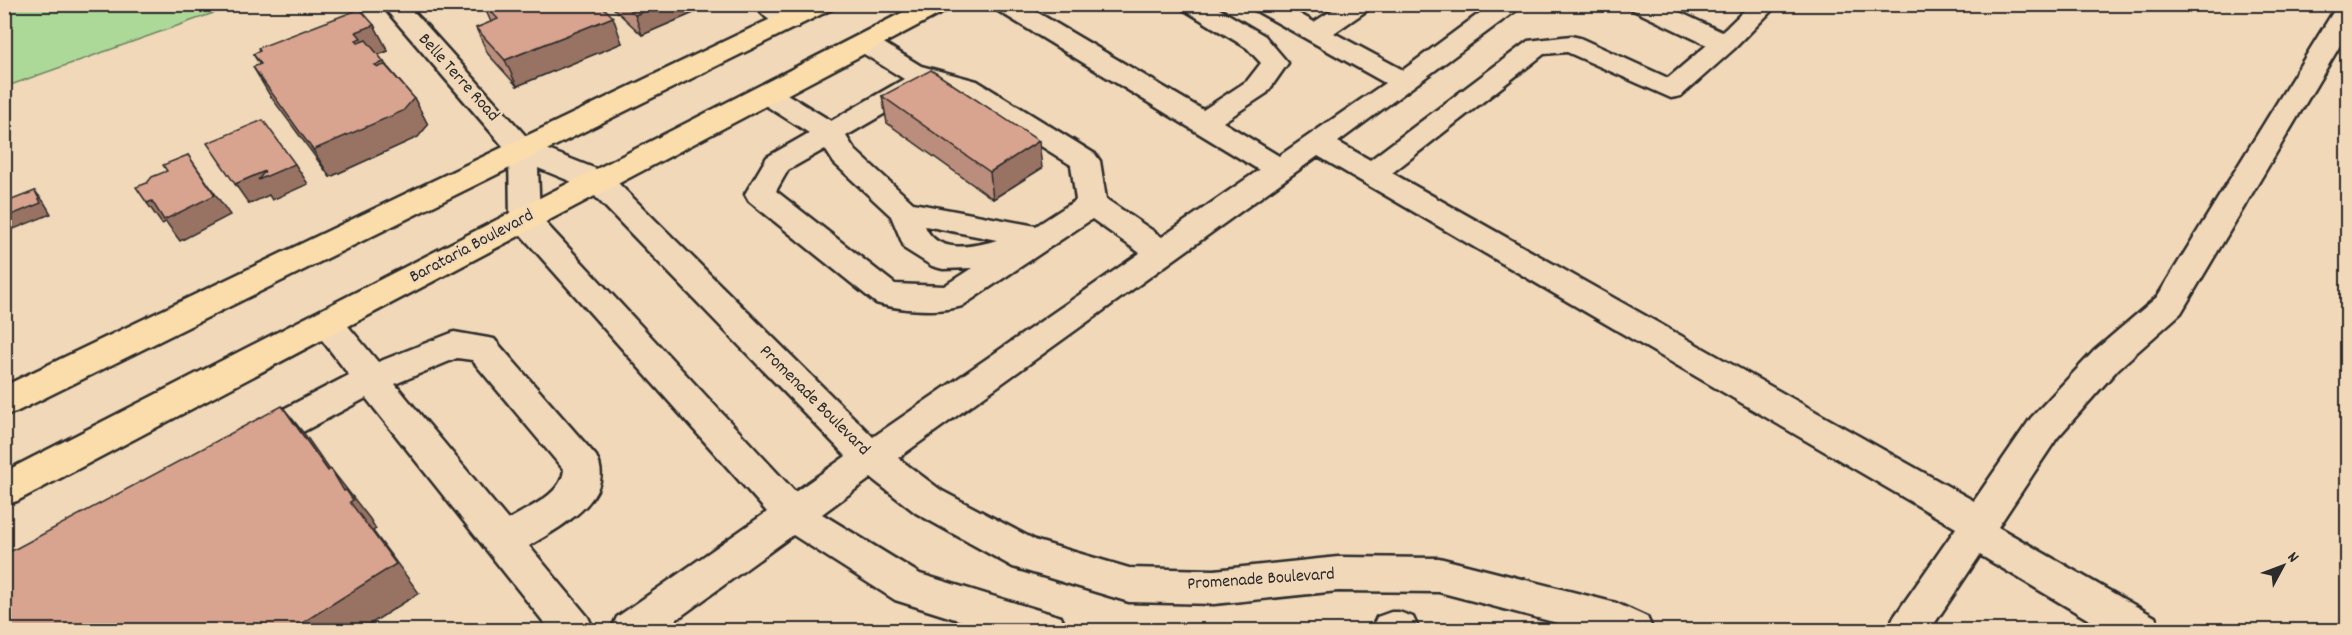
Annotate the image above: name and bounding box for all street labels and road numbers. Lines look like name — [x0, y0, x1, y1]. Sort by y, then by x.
street label: Belle Terre Road — [411, 28, 505, 128]
street label: Barataria Boulevard — [406, 204, 538, 290]
street label: Promenade Boulevard — [753, 340, 875, 462]
street label: Promenade Boulevard — [1186, 562, 1336, 598]

